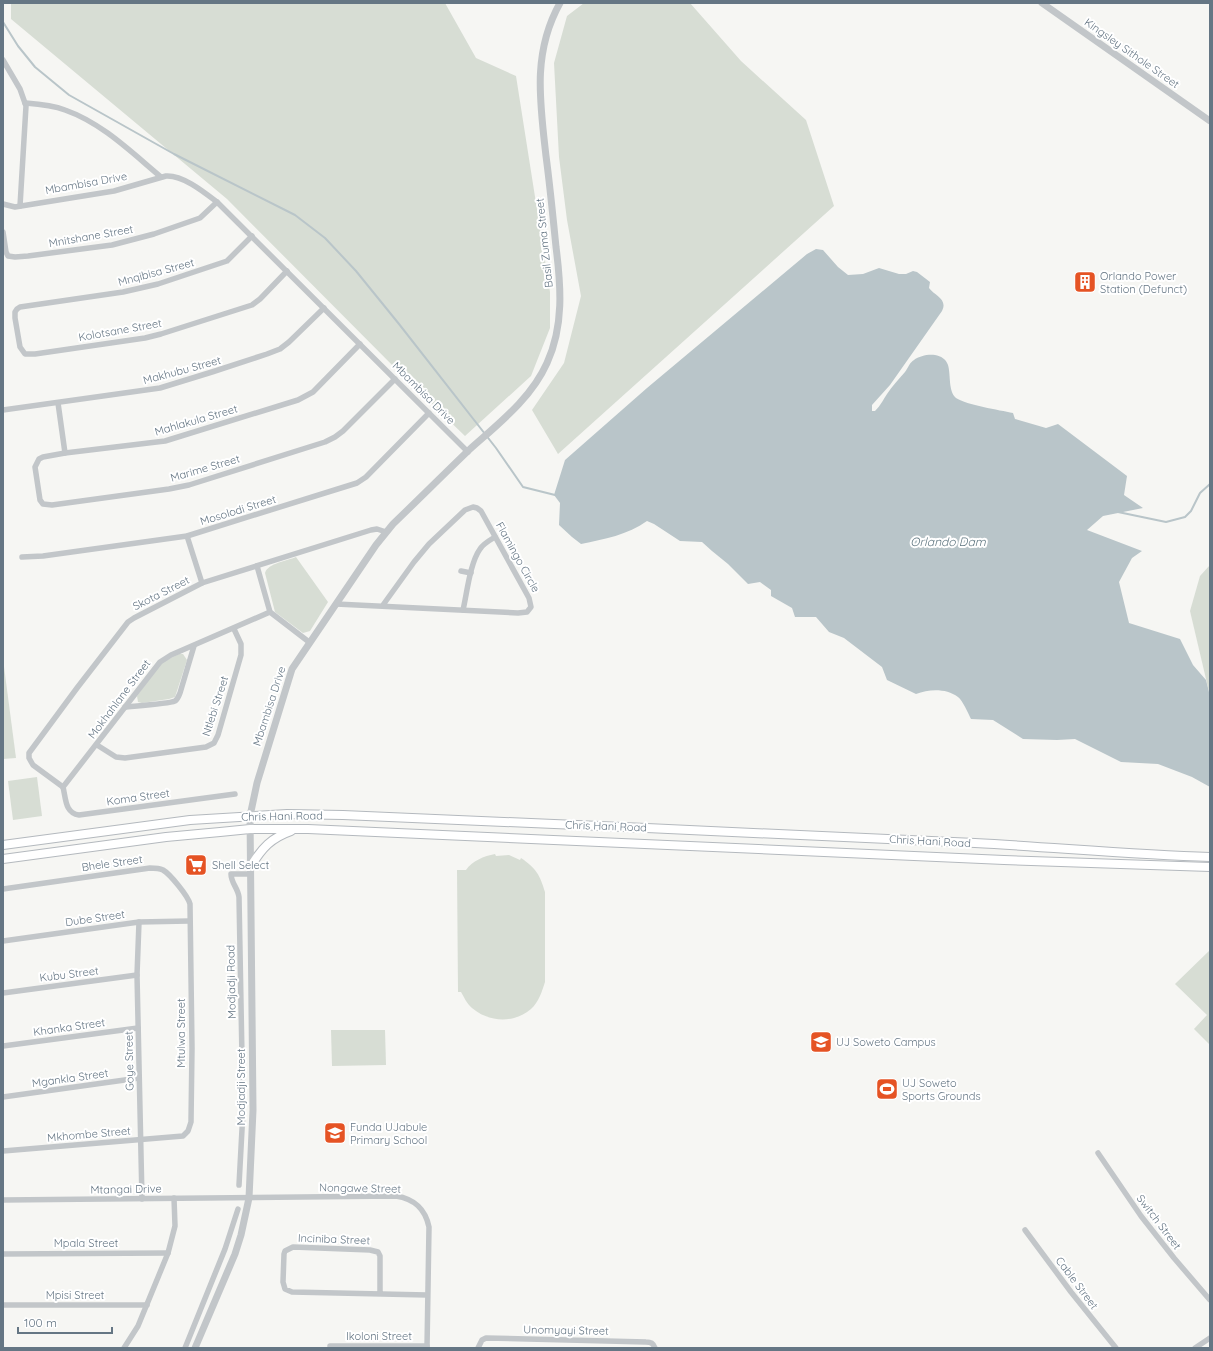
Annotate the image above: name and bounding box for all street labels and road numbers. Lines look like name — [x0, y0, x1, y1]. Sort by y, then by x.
street label: Kingsley Sithole Street — [1082, 15, 1182, 91]
street label: Mbambisa Drive — [44, 169, 128, 197]
street label: Basil Zuma Street — [532, 197, 556, 288]
street label: Mnitshane Street — [48, 222, 135, 250]
street label: Mnqibisa Street — [116, 255, 196, 289]
street label: Kolotsane Street — [77, 316, 163, 344]
street label: Makhubu Street — [142, 353, 223, 387]
street label: Mbambisa Drive — [390, 359, 458, 427]
street label: Mahlakula Street — [153, 401, 239, 439]
street label: Marime Street — [169, 451, 242, 485]
street label: Mosolodi Street — [198, 492, 278, 528]
street label: Flamingo Circle — [493, 519, 543, 595]
street label: Skota Street — [130, 573, 192, 613]
street label: Mokhahlane Street — [85, 656, 154, 741]
street label: Mbambisa Drive — [250, 664, 288, 748]
street label: Ntlebi Street — [199, 674, 231, 738]
street label: Koma Street — [106, 786, 171, 808]
street label: Chris Hani Road — [241, 808, 323, 824]
street label: Chris Hani Road — [565, 818, 647, 834]
street label: Chris Hani Road — [889, 832, 971, 850]
street label: Bhele Street — [81, 852, 144, 874]
street label: Dube Street — [64, 907, 126, 929]
street label: Modjadji Road — [223, 945, 239, 1019]
street label: Kubu Street — [39, 963, 100, 985]
street label: Mtulwa Street — [174, 998, 188, 1068]
street label: Khanka Street — [32, 1015, 106, 1039]
street label: Goye Street — [121, 1031, 137, 1091]
street label: Modjadji Street — [234, 1048, 248, 1126]
street label: Mgankla Street — [31, 1066, 109, 1090]
street label: Mkhombe Street — [47, 1123, 132, 1145]
street label: Nongawe Street — [319, 1180, 401, 1196]
street label: Mtangai Drive — [90, 1181, 162, 1197]
street label: Switch Street — [1134, 1192, 1184, 1253]
street label: Inciniba Street — [298, 1231, 371, 1247]
street label: Mpala Street — [54, 1236, 119, 1250]
street label: Cable Street — [1053, 1254, 1101, 1312]
street label: Mpisi Street — [46, 1288, 105, 1302]
street label: Unomyayi Street — [523, 1322, 609, 1338]
street label: Ikoloni Street — [346, 1329, 412, 1343]

